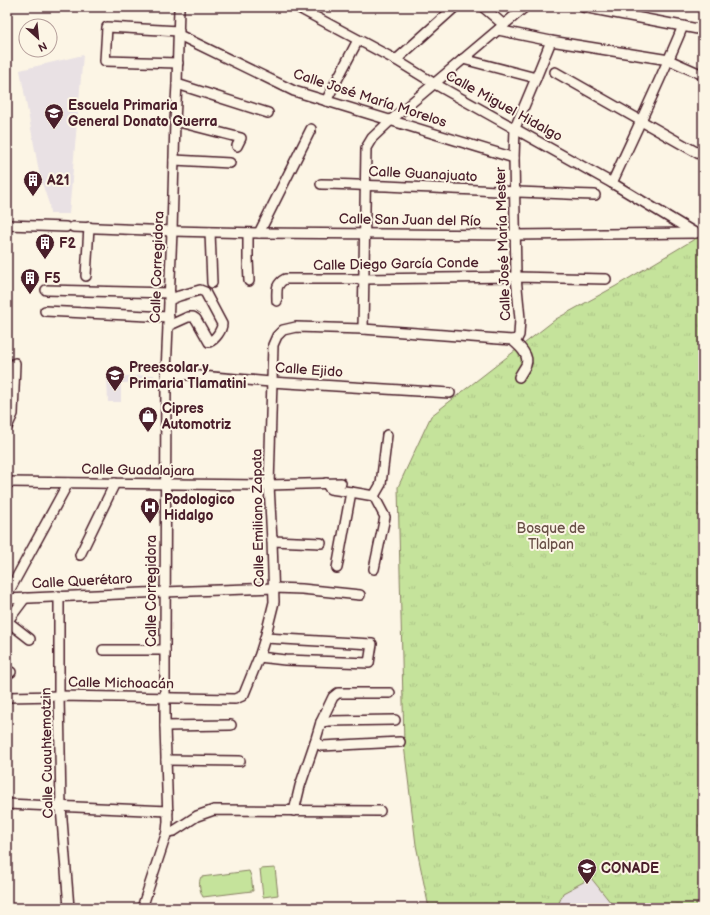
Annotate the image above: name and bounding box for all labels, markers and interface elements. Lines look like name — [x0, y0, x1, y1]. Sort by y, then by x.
north arrow — [18, 18, 58, 58]
text: N — [36, 39, 49, 54]
street label: Calle José María Morelos — [291, 65, 449, 131]
street label: Calle Miguel Hidalgo — [443, 67, 565, 145]
place label: Escuela Primaria General Donato Guerra — [68, 97, 218, 130]
school or university icon: Escuela Primaria General Donato Guerra — [43, 102, 65, 130]
street label: Calle Guanajuato — [368, 163, 478, 185]
street label: Calle José María Mester — [492, 166, 514, 321]
building icon: A21 — [22, 169, 44, 197]
place label: A21 — [46, 172, 70, 189]
street label: Calle San Juan del Río — [339, 210, 481, 230]
street label: Calle Corregidora — [147, 211, 167, 323]
building icon: F2 — [34, 232, 56, 260]
place label: F2 — [59, 235, 76, 252]
street label: Calle Diego García Conde — [313, 254, 479, 274]
building icon: F5 — [19, 267, 41, 295]
place label: F5 — [44, 270, 61, 287]
place label: Preescolar y Primaria Tlamatini — [129, 359, 246, 392]
street label: Calle Ejido — [275, 359, 344, 381]
school or university icon: Preescolar y Primaria Tlamatini — [104, 364, 126, 392]
place label: Cipres Automotriz — [161, 400, 231, 433]
shop icon: Cipres Automotriz — [137, 405, 159, 433]
street label: Calle Emiliano Zapata — [248, 449, 268, 587]
street label: Calle Guadalajara — [81, 461, 195, 479]
place label: Podologico Hidalgo — [164, 491, 235, 524]
hospital icon: Podologico Hidalgo — [139, 496, 161, 524]
park label: Bosque de Tlalpan — [517, 520, 585, 553]
street label: Calle Corregidora — [143, 535, 160, 647]
street label: Calle Querétaro — [31, 570, 133, 592]
street label: Calle Michoacán — [68, 674, 174, 692]
street label: Calle Cuauhtemotzin — [37, 687, 57, 819]
school or university icon: CONADE — [576, 857, 598, 885]
place label: CONADE — [601, 860, 659, 877]

